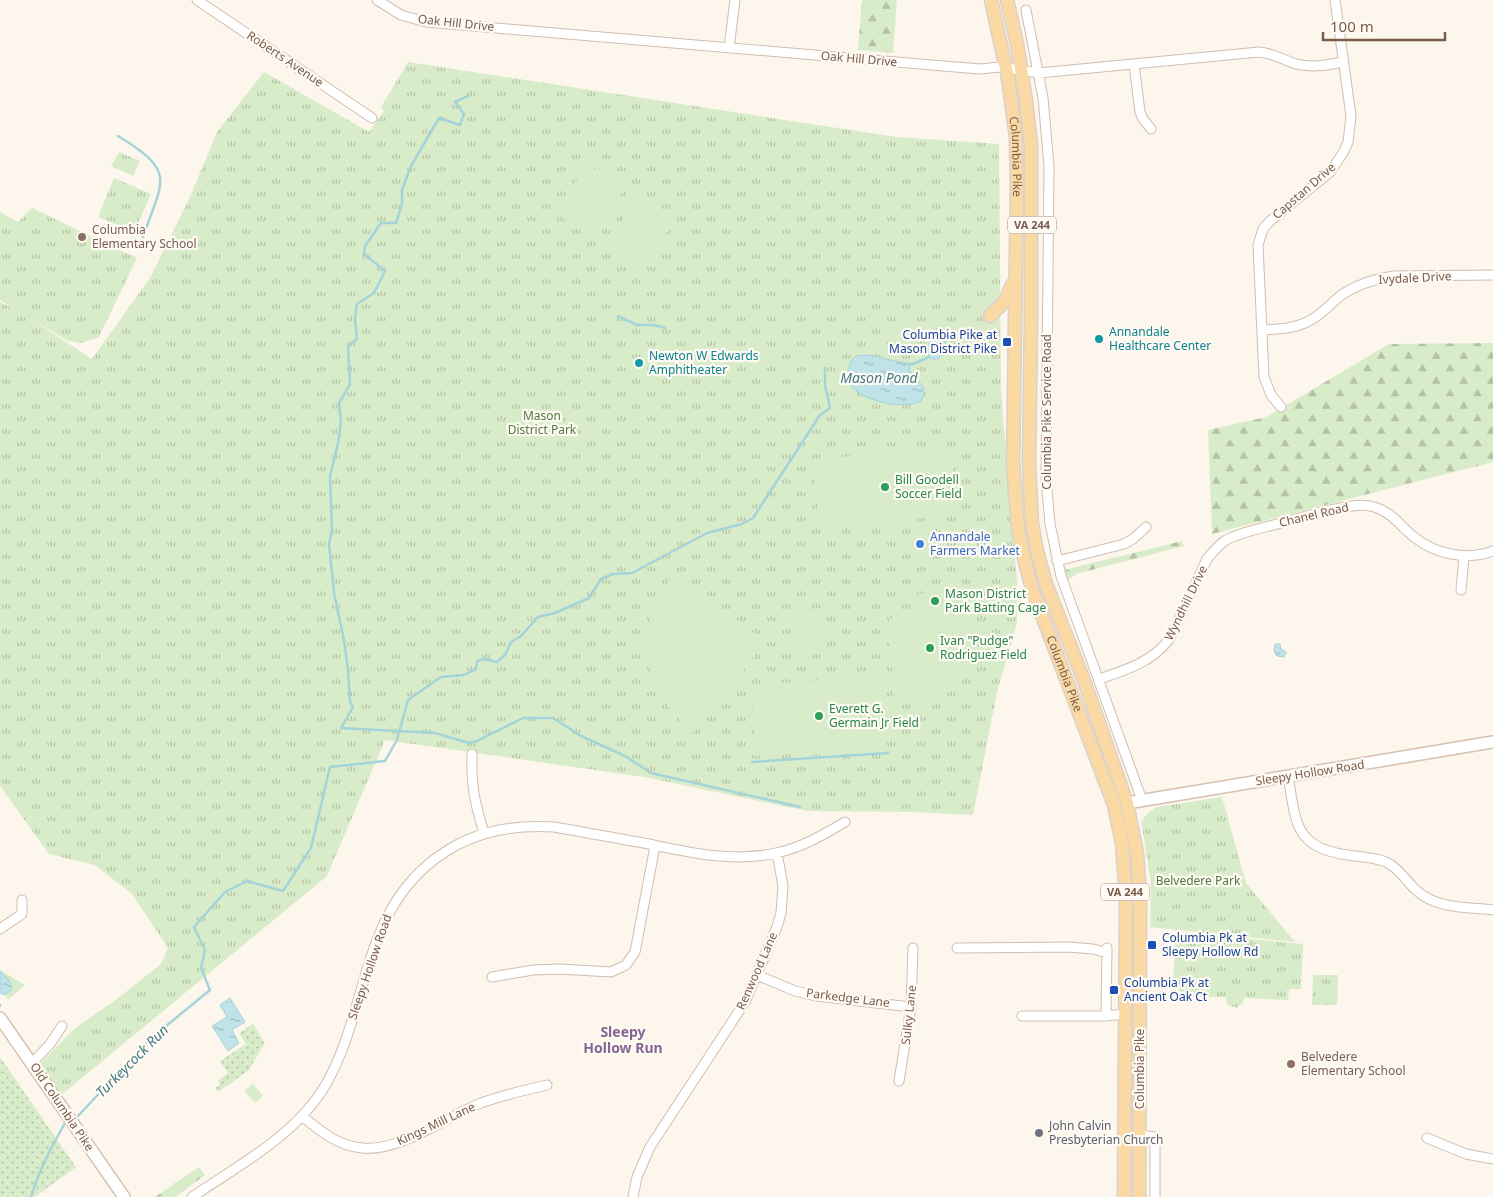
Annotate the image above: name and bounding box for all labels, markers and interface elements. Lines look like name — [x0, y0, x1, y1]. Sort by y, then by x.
street label: Oak Hill Drive — [417, 10, 495, 35]
scale bar — [1323, 10, 1446, 42]
text: 100 m — [1330, 16, 1374, 36]
street label: Roberts Avenue — [244, 27, 327, 91]
street label: Oak Hill Drive — [820, 47, 898, 70]
street label: Columbia Pike — [1005, 115, 1026, 197]
street label: Capstan Drive — [1268, 158, 1339, 223]
road number: VA 244 — [1008, 216, 1056, 234]
place label: Columbia Elementary School — [92, 221, 197, 252]
marker: Columbia Elementary School — [76, 231, 88, 243]
street label: Ivydale Drive — [1378, 267, 1452, 288]
place label: Annandale Healthcare Center — [1109, 323, 1211, 354]
place label: Columbia Pike at Mason District Pike — [889, 326, 998, 357]
marker: Annandale Healthcare Center — [1093, 333, 1105, 345]
street label: Columbia Pike Service Road — [1038, 334, 1055, 490]
marker: Columbia Pike at Mason District Pike — [1001, 336, 1013, 348]
place label: Newton W Edwards Amphitheater — [649, 347, 759, 378]
marker: Newton W Edwards Amphitheater — [633, 357, 645, 369]
water label: Mason Pond — [840, 368, 919, 387]
park label: Mason District Park — [508, 407, 577, 438]
place label: Bill Goodell Soccer Field — [895, 471, 962, 502]
marker: Bill Goodell Soccer Field — [879, 481, 891, 493]
street label: Chanel Road — [1277, 498, 1350, 531]
place label: Annandale Farmers Market — [930, 528, 1020, 559]
marker: Annandale Farmers Market — [914, 538, 926, 550]
street label: Wyndhill Drive — [1160, 562, 1211, 643]
place label: Mason District Park Batting Cage — [945, 585, 1046, 616]
marker: Mason District Park Batting Cage — [929, 595, 941, 607]
place label: Ivan "Pudge" Rodriguez Field — [940, 632, 1027, 663]
street label: Columbia Pike — [1042, 633, 1087, 715]
marker: Ivan "Pudge" Rodriguez Field — [924, 642, 936, 654]
place label: Everett G. Germain Jr Field — [829, 700, 919, 731]
marker: Everett G. Germain Jr Field — [813, 710, 825, 722]
street label: Sleepy Hollow Road — [1254, 755, 1366, 790]
park label: Belvedere Park — [1156, 872, 1241, 889]
road number: VA 244 — [1101, 884, 1149, 900]
street label: Sleepy Hollow Road — [344, 912, 396, 1022]
street label: Renwood Lane — [732, 929, 781, 1012]
place label: Columbia Pk at Sleepy Hollow Rd — [1162, 929, 1258, 960]
marker: Columbia Pk at Sleepy Hollow Rd — [1146, 939, 1158, 951]
place label: Columbia Pk at Ancient Oak Ct — [1124, 974, 1209, 1005]
street label: Parkedge Lane — [805, 984, 891, 1011]
street label: Sulky Lane — [897, 984, 920, 1046]
marker: Columbia Pk at Ancient Oak Ct — [1108, 984, 1120, 996]
water label: Turkeycock Run — [91, 1020, 172, 1101]
district label: Sleepy Hollow Run — [583, 1022, 663, 1057]
street label: Columbia Pike — [1131, 1029, 1148, 1109]
place label: Belvedere Elementary School — [1301, 1048, 1406, 1079]
marker: Belvedere Elementary School — [1285, 1058, 1297, 1070]
street label: Old Columbia Pike — [26, 1059, 99, 1155]
street label: Kings Mill Lane — [394, 1098, 478, 1149]
place label: John Calvin Presbyterian Church — [1048, 1117, 1163, 1148]
marker: John Calvin Presbyterian Church — [1033, 1127, 1045, 1139]

